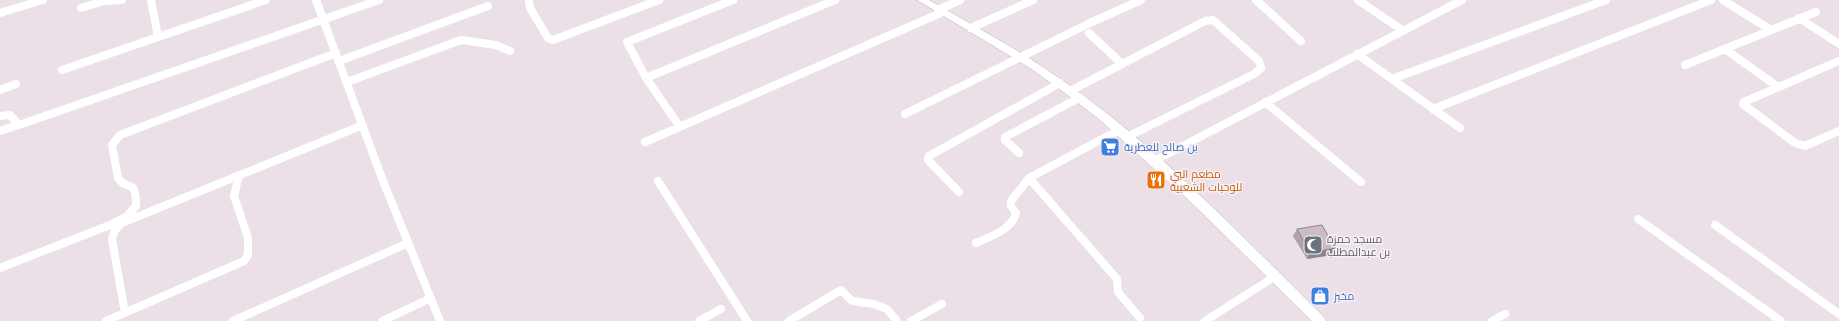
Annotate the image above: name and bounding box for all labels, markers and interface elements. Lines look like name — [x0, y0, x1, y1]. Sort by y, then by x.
supermarket icon: بن صالح للعطرية — [1099, 136, 1121, 158]
place label: بن صالح للعطرية — [1124, 139, 1198, 155]
place label: مطعم البي للوحبات الشعبية — [1170, 166, 1242, 195]
restaurant icon: مطعم البي للوحبات الشعبية — [1145, 169, 1167, 191]
place label: مسجد حمزة بن عبدالمطلب — [1327, 231, 1390, 260]
mosque icon: مسجد حمزة بن عبدالمطلب — [1302, 234, 1324, 256]
shop icon: مخبز — [1309, 285, 1331, 307]
place label: مخبز — [1333, 288, 1354, 304]

